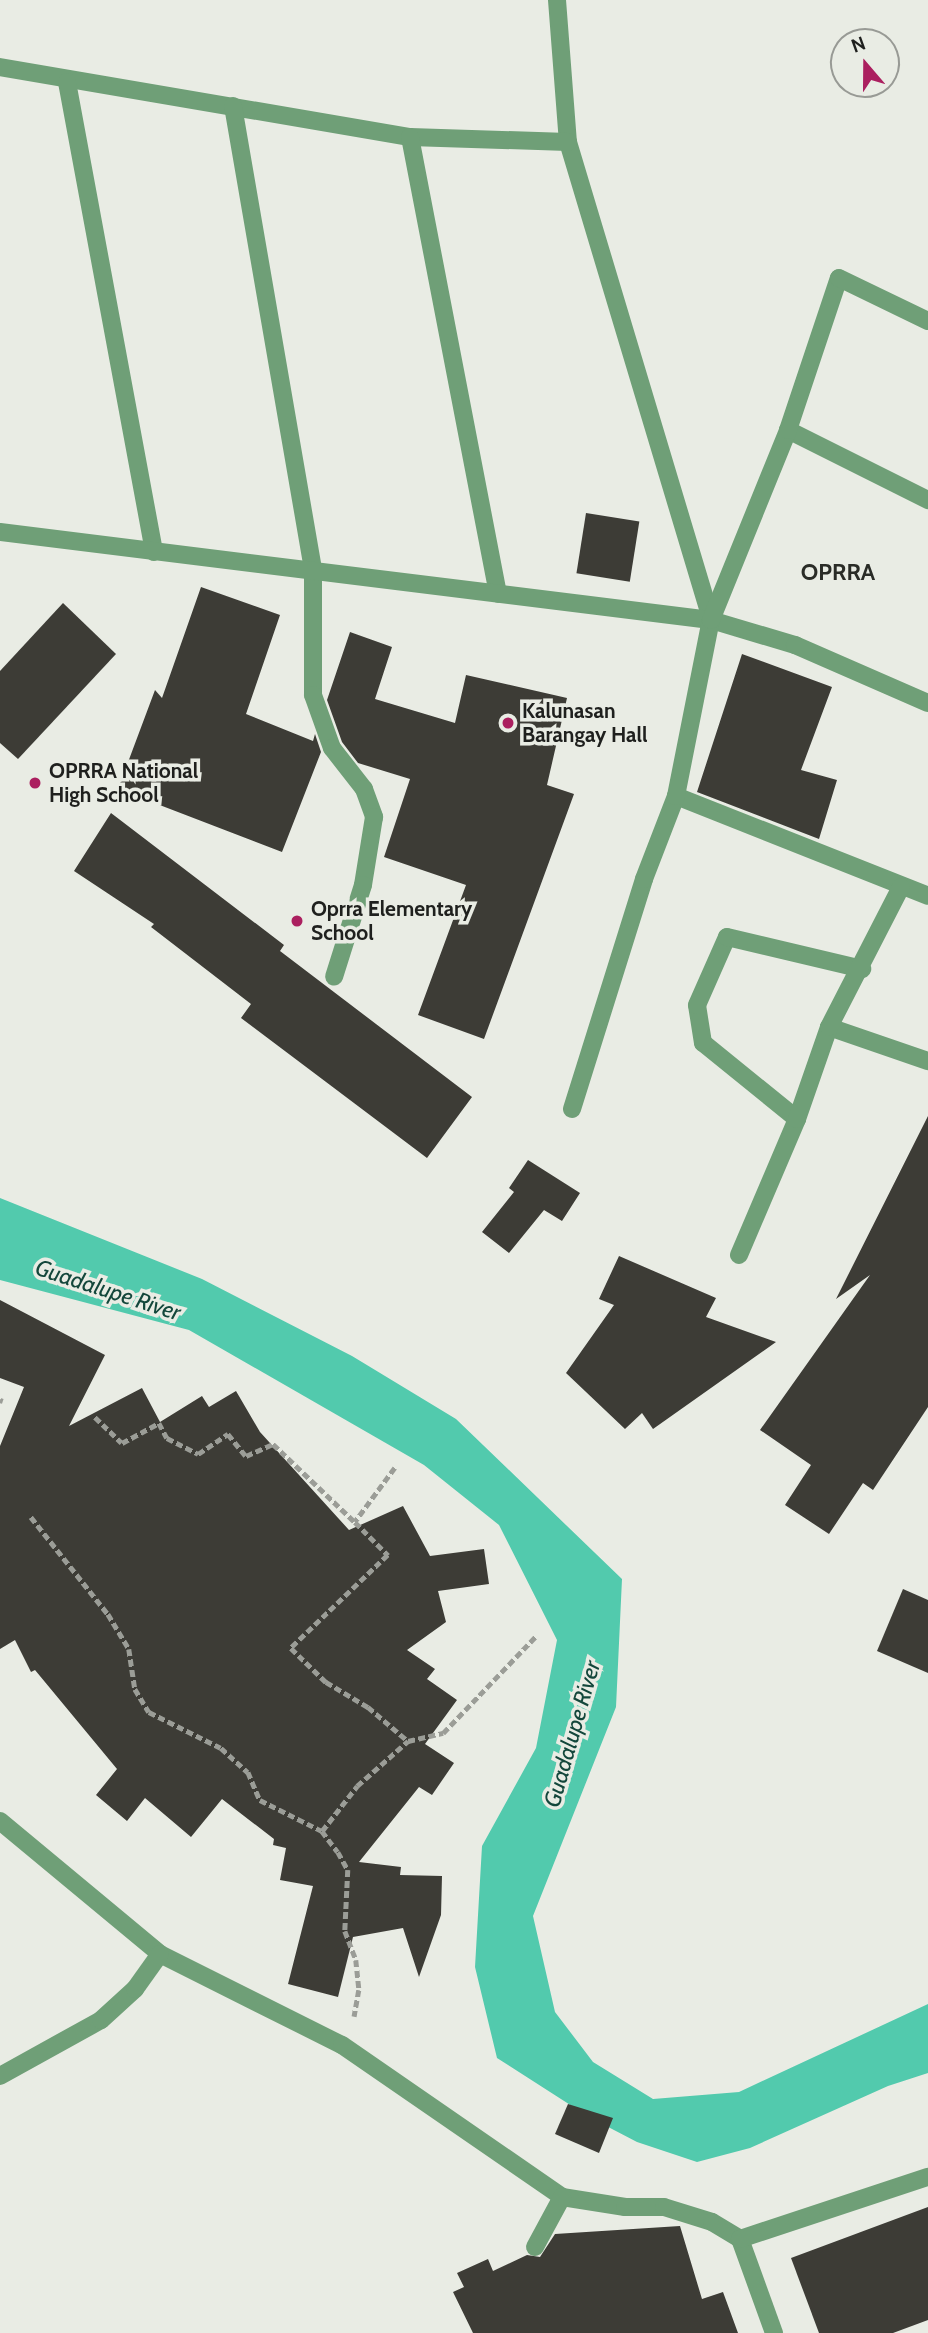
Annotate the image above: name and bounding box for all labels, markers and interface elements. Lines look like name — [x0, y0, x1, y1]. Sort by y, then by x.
north arrow — [830, 28, 900, 98]
text: N — [848, 32, 869, 58]
district label: OPRRA — [801, 558, 875, 586]
place label: Kalunasan Barangay Hall — [522, 698, 648, 748]
marker: Kalunasan Barangay Hall — [500, 715, 516, 731]
place label: OPRRA National High School — [49, 758, 198, 808]
marker: OPRRA National High School — [27, 775, 43, 791]
place label: Oprra Elementary School — [311, 896, 472, 946]
marker: Oprra Elementary School — [289, 913, 305, 929]
water label: Guadalupe River — [32, 1254, 184, 1326]
water label: Guadalupe River — [538, 1657, 606, 1811]

